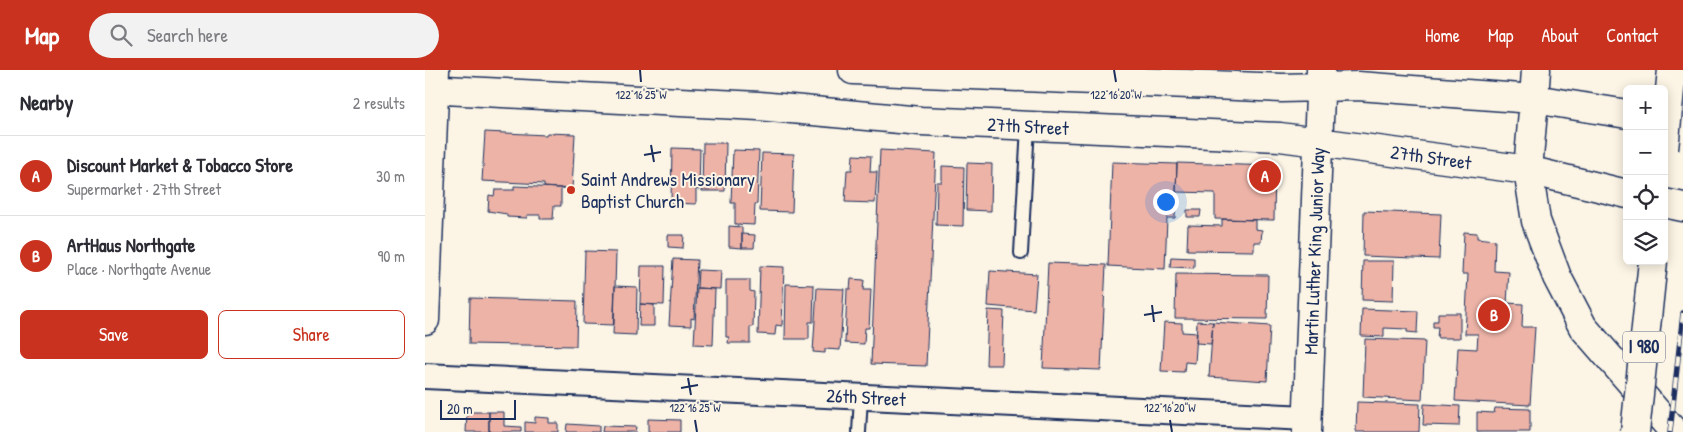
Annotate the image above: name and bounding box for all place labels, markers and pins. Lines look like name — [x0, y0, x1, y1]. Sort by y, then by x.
pin: A — [1249, 157, 1281, 195]
place label: Saint Andrews Missionary Baptist Church — [581, 166, 755, 214]
marker: Saint Andrews Missionary Baptist Church — [565, 184, 577, 196]
pin: B — [1478, 296, 1510, 334]

